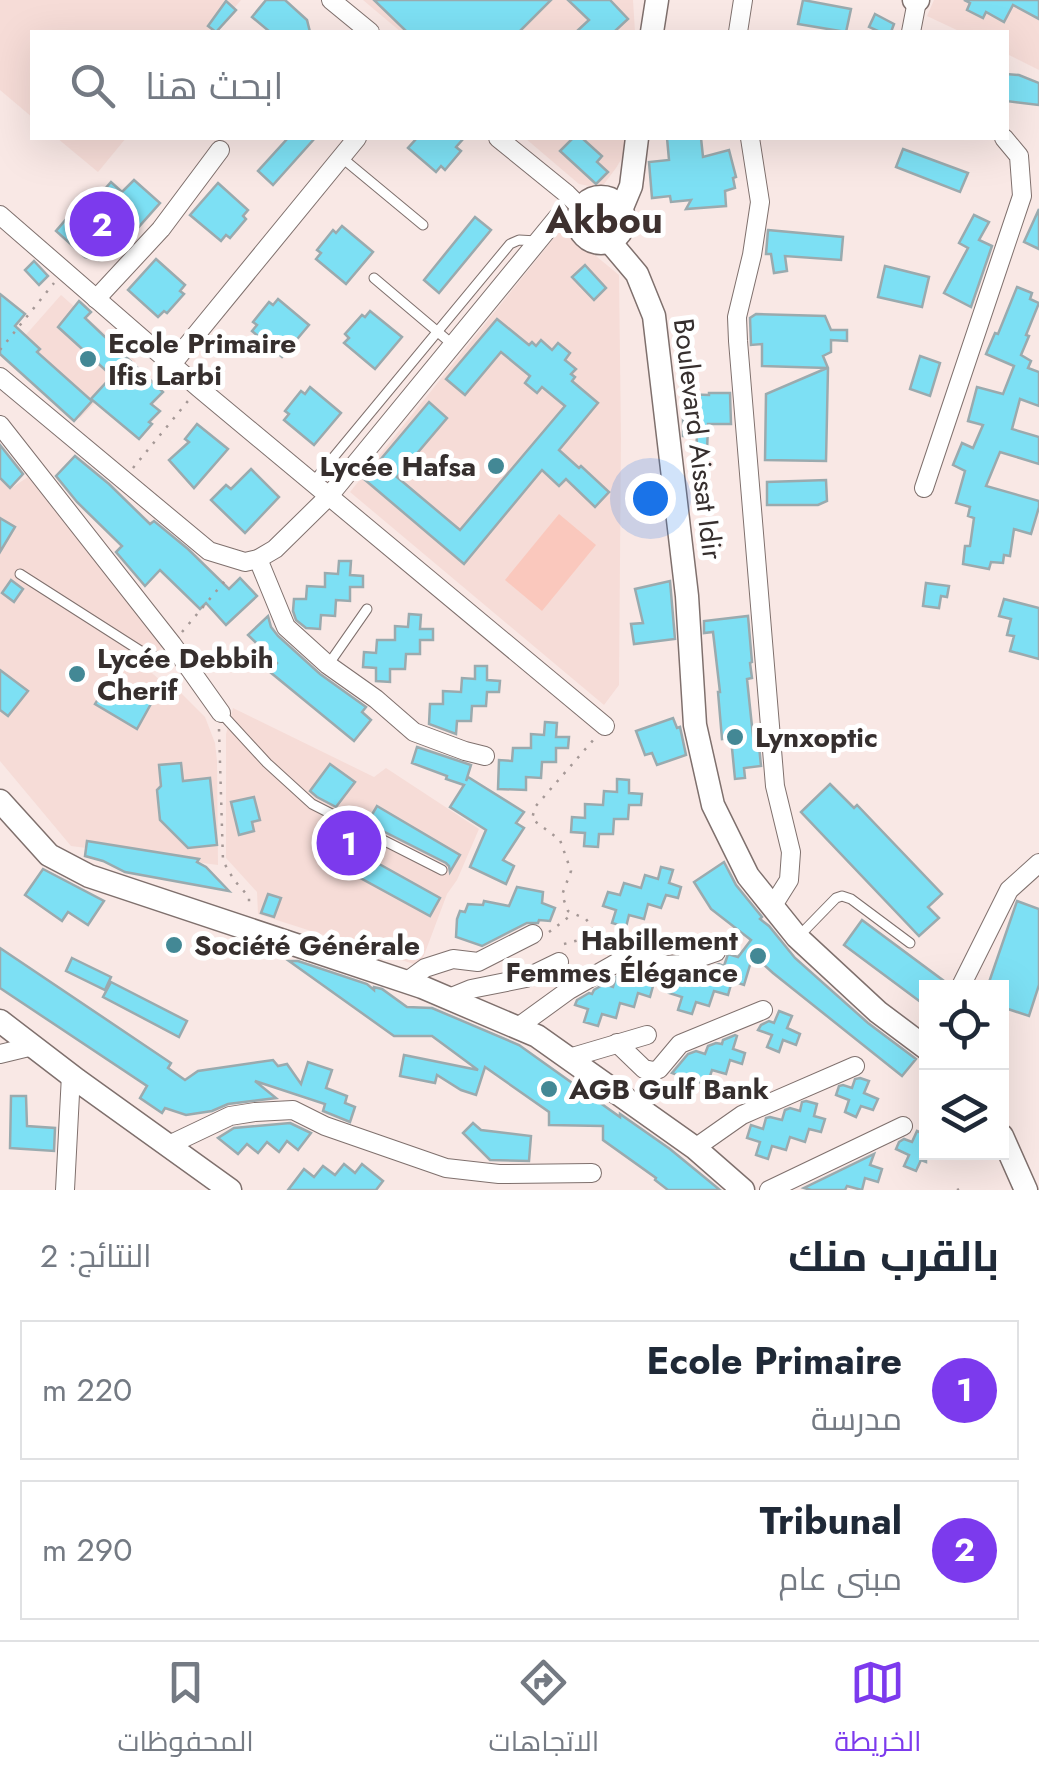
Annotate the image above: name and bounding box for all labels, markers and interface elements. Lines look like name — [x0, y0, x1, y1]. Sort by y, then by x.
search box — [30, 30, 1009, 140]
icon: search — [65, 58, 120, 113]
text: ابحث هنا — [145, 58, 283, 113]
pin: 2 — [70, 186, 134, 262]
district label: Akbou — [544, 192, 663, 247]
street label: Boulevard Aissat Idir — [663, 316, 733, 562]
place label: Ecole Primaire Ifis Larbi — [108, 323, 296, 396]
marker: Ecole Primaire Ifis Larbi — [77, 348, 99, 370]
place label: Lycée Hafsa — [320, 446, 476, 487]
marker: Lycée Hafsa — [485, 455, 507, 477]
your location — [625, 473, 676, 524]
place label: Lycée Debbih Cherif — [97, 638, 274, 711]
marker: Lycée Debbih Cherif — [66, 663, 88, 685]
place label: Lynxoptic — [755, 717, 878, 758]
marker: Lynxoptic — [724, 726, 746, 748]
pin: 1 — [316, 806, 382, 880]
place label: Habillement Femmes Élégance — [506, 920, 738, 993]
place label: Société Générale — [194, 925, 420, 966]
marker: Société Générale — [163, 934, 185, 956]
marker: Habillement Femmes Élégance — [747, 945, 769, 967]
map controls — [919, 980, 1009, 1160]
button: locate — [919, 980, 1009, 1070]
place label: AGB Gulf Bank — [568, 1069, 769, 1110]
button: layers — [919, 1070, 1009, 1160]
marker: AGB Gulf Bank — [538, 1078, 560, 1100]
text: بالقرب منك — [788, 1226, 999, 1287]
text: النتائج: 2 — [40, 1233, 152, 1279]
text: Ecole Primaire — [646, 1333, 902, 1388]
text: 220 m — [42, 1367, 132, 1413]
text: 1 — [956, 1367, 973, 1413]
text: مدرسة — [811, 1396, 902, 1442]
text: Tribunal — [760, 1493, 902, 1548]
text: 290 m — [42, 1527, 132, 1573]
text: 2 — [954, 1527, 975, 1573]
text: مبنى عام — [778, 1556, 902, 1602]
tab: المحفوظات — [117, 1655, 254, 1767]
tab: الاتجاهات — [489, 1655, 599, 1767]
tab: الخريطة — [834, 1655, 922, 1767]

